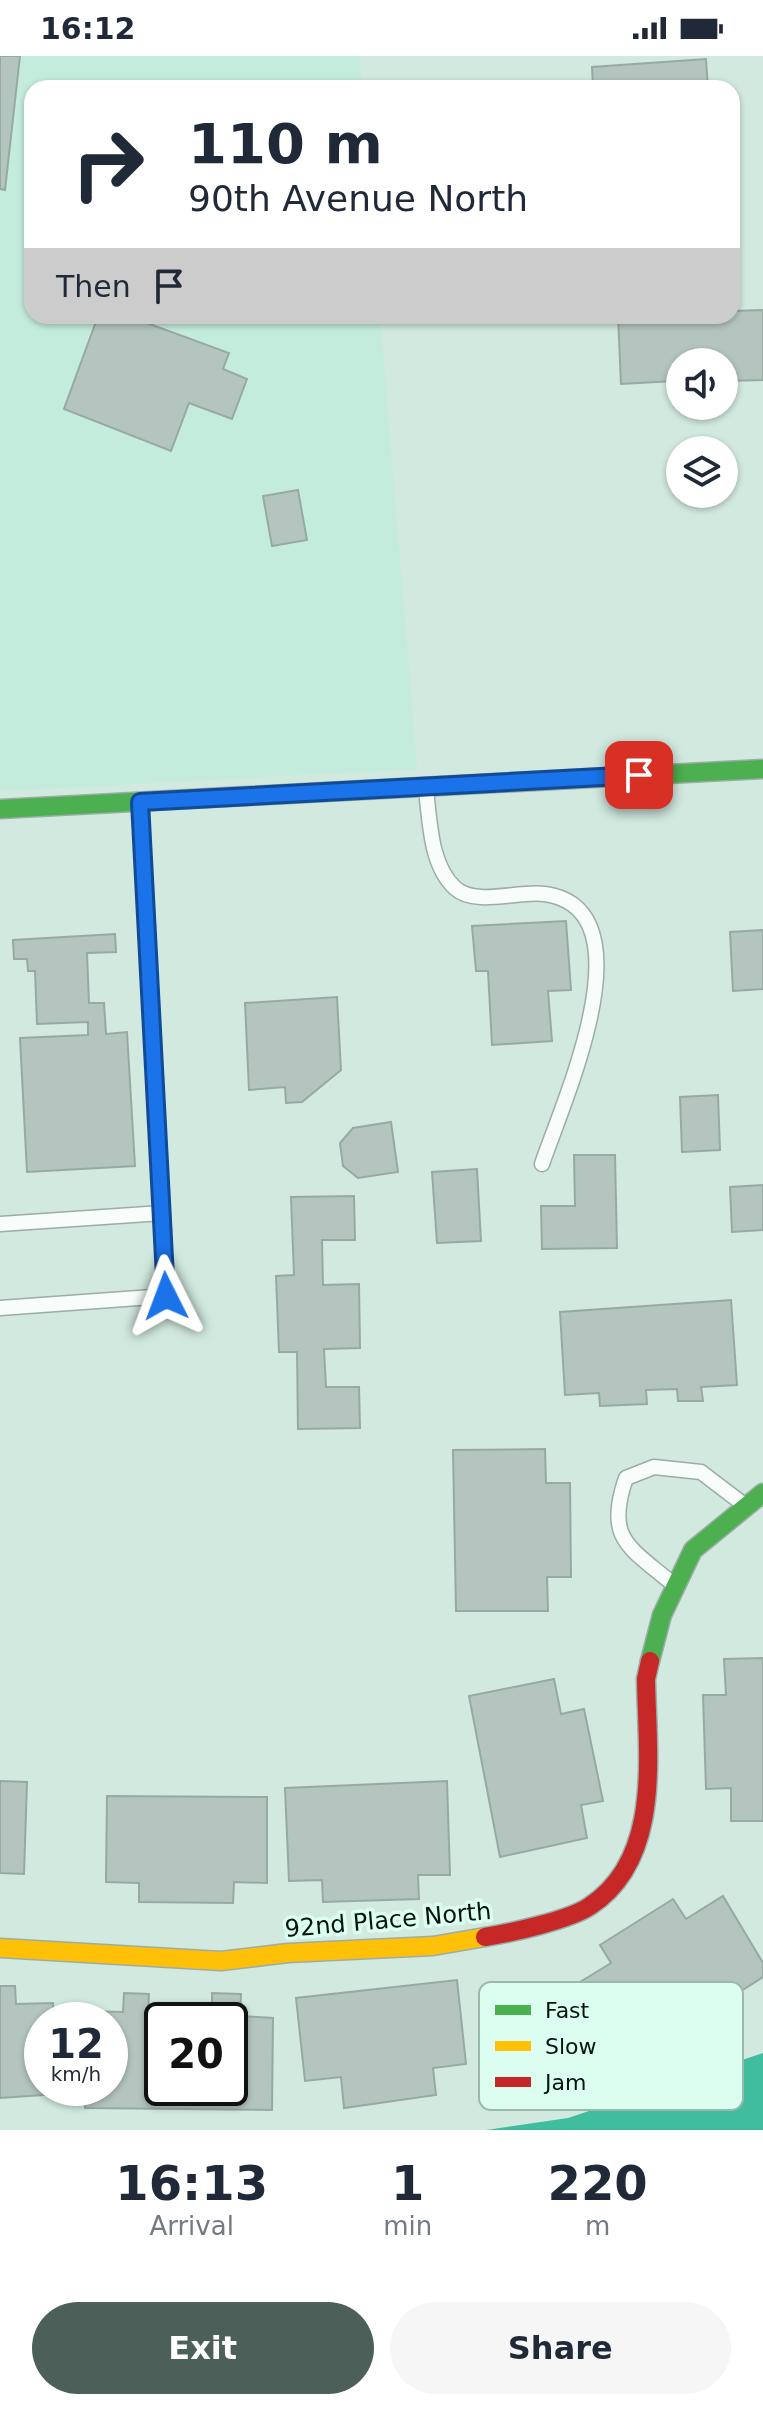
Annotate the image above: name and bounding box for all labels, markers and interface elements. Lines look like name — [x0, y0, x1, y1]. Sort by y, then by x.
text: 16:12 — [40, 11, 136, 46]
text: 110 m — [188, 111, 383, 176]
icon: right — [56, 112, 160, 216]
text: 90th Avenue North — [188, 178, 528, 219]
icon: arrive — [147, 264, 191, 308]
text: Then — [56, 269, 131, 304]
map controls — [666, 348, 738, 508]
button: sound — [666, 348, 738, 420]
button: layers — [666, 436, 738, 508]
pin — [605, 741, 673, 809]
icon: arrive — [617, 753, 661, 797]
position arrow — [124, 1254, 208, 1338]
street label: 92nd Place North — [284, 1897, 492, 1943]
legend — [479, 1982, 743, 2110]
text: Fast — [545, 1998, 590, 2023]
speed limit sign: 20 — [144, 2002, 248, 2106]
text: 12 — [48, 2021, 104, 2067]
text: Slow — [545, 2034, 597, 2059]
text: km/h — [51, 2062, 101, 2086]
text: Jam — [543, 2070, 586, 2095]
text: 16:13 — [115, 2155, 268, 2211]
text: 1 — [391, 2155, 424, 2211]
text: 220 — [548, 2155, 648, 2211]
text: Arrival — [149, 2211, 234, 2241]
text: min — [383, 2211, 432, 2241]
text: m — [585, 2211, 610, 2241]
button: Exit — [32, 2302, 374, 2394]
button: Share — [390, 2302, 731, 2394]

